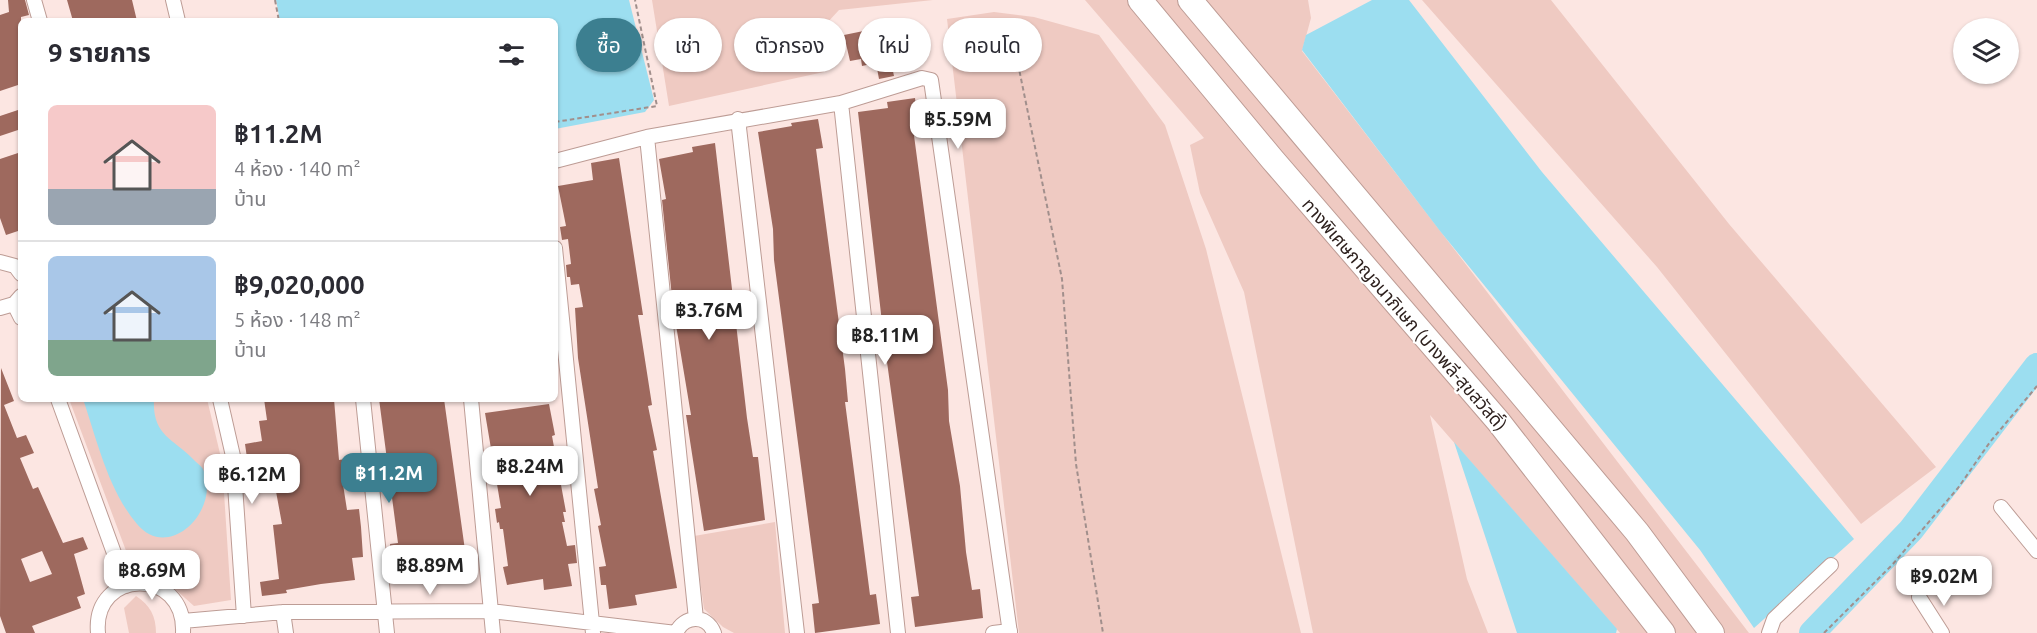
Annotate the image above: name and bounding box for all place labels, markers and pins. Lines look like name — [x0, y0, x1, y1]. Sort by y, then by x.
pin: ฿5.59M — [909, 99, 1007, 150]
pin: ฿3.76M — [660, 290, 758, 341]
pin: ฿8.11M — [836, 315, 934, 366]
pin: ฿8.24M — [481, 446, 579, 497]
pin: ฿11.2M — [340, 453, 438, 504]
pin: ฿6.12M — [203, 454, 301, 505]
pin: ฿8.89M — [381, 545, 479, 596]
pin: ฿8.69M — [103, 550, 201, 601]
pin: ฿9.02M — [1895, 556, 1993, 607]

